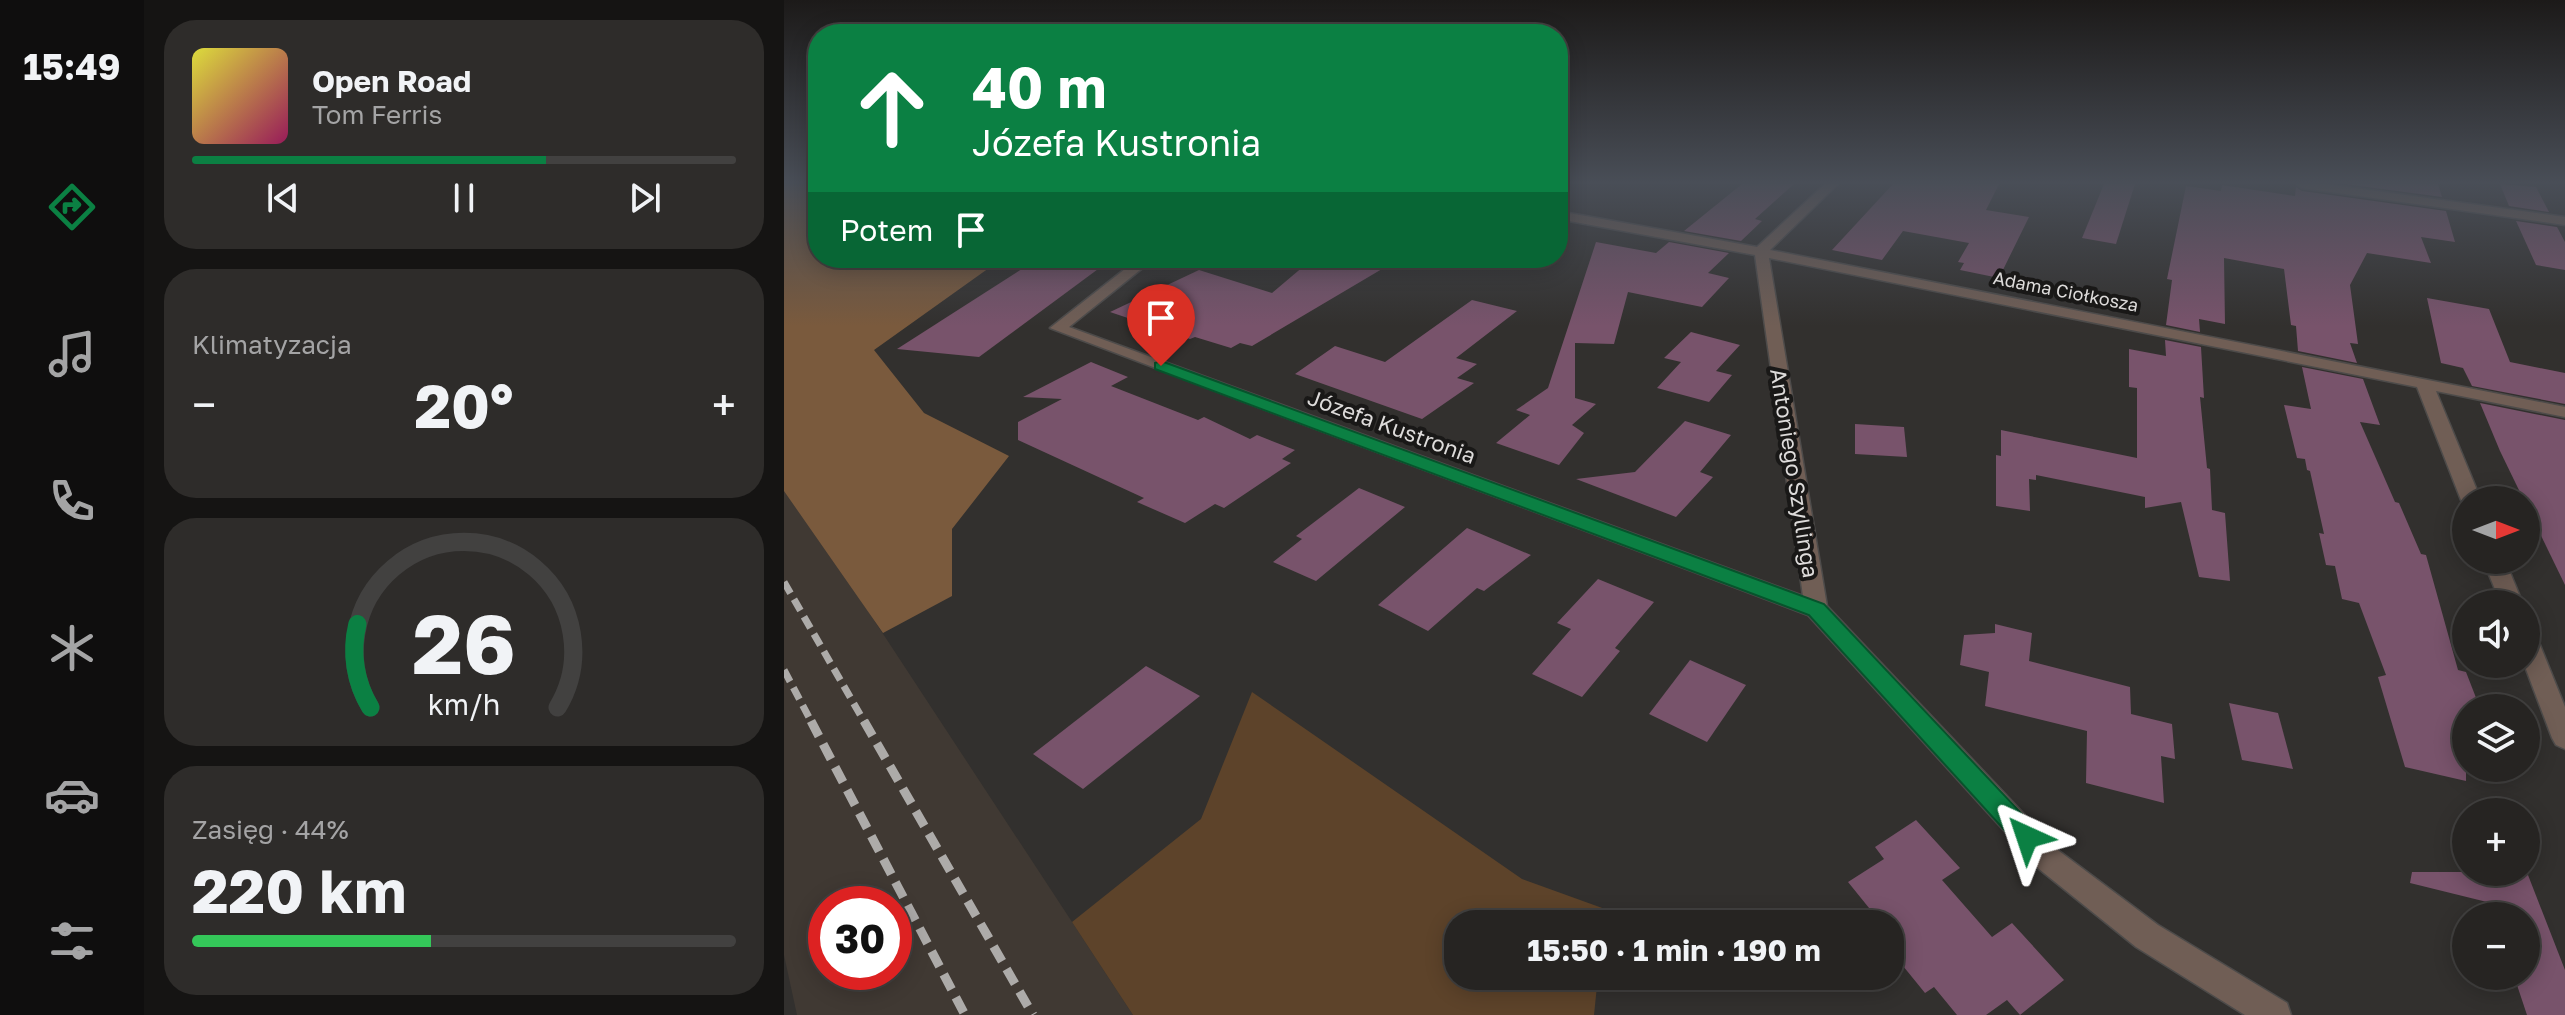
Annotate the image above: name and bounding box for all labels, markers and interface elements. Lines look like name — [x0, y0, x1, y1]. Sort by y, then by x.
text: 15:49 — [23, 45, 121, 88]
text: 40 m — [972, 53, 1106, 120]
icon: ahead — [840, 56, 944, 160]
text: Open Road — [312, 63, 471, 99]
text: Tom Ferris — [312, 99, 442, 130]
text: Józefa Kustronia — [972, 121, 1261, 164]
icon: previous — [261, 176, 305, 220]
icon: pause — [442, 176, 486, 220]
icon: next — [623, 176, 667, 220]
icon: directions — [44, 179, 100, 235]
icon: arrive — [949, 208, 993, 252]
text: Potem — [840, 212, 933, 248]
street label: Adama Ciołkosza — [1992, 266, 2140, 316]
pin — [1127, 284, 1195, 366]
icon: arrive — [1139, 296, 1183, 340]
icon: music — [44, 326, 100, 382]
text: Klimatyzacja — [192, 329, 352, 360]
street label: Antoniego Szyllinga — [1765, 366, 1825, 580]
text: 20° — [415, 369, 514, 441]
text: − — [192, 378, 216, 431]
text: + — [712, 378, 736, 431]
street label: Józefa Kustronia — [1304, 383, 1480, 469]
icon: phone — [44, 473, 100, 529]
north arrow — [2452, 486, 2540, 574]
map controls — [2452, 486, 2540, 990]
button: sound — [2452, 590, 2540, 678]
text: 26 — [412, 591, 516, 691]
icon: climate — [44, 620, 100, 676]
text: km/h — [428, 687, 500, 721]
button: layers — [2452, 694, 2540, 782]
icon: car — [44, 767, 100, 823]
position arrow — [1985, 795, 2069, 879]
button: + — [2452, 798, 2540, 886]
text: Zasięg · 44% — [192, 814, 348, 845]
text: 220 km — [192, 854, 407, 926]
speed limit sign: 30 — [808, 886, 912, 990]
button: − — [2452, 902, 2540, 990]
icon: filters — [44, 913, 100, 969]
text: 15:50 · 1 min · 190 m — [1527, 932, 1821, 968]

